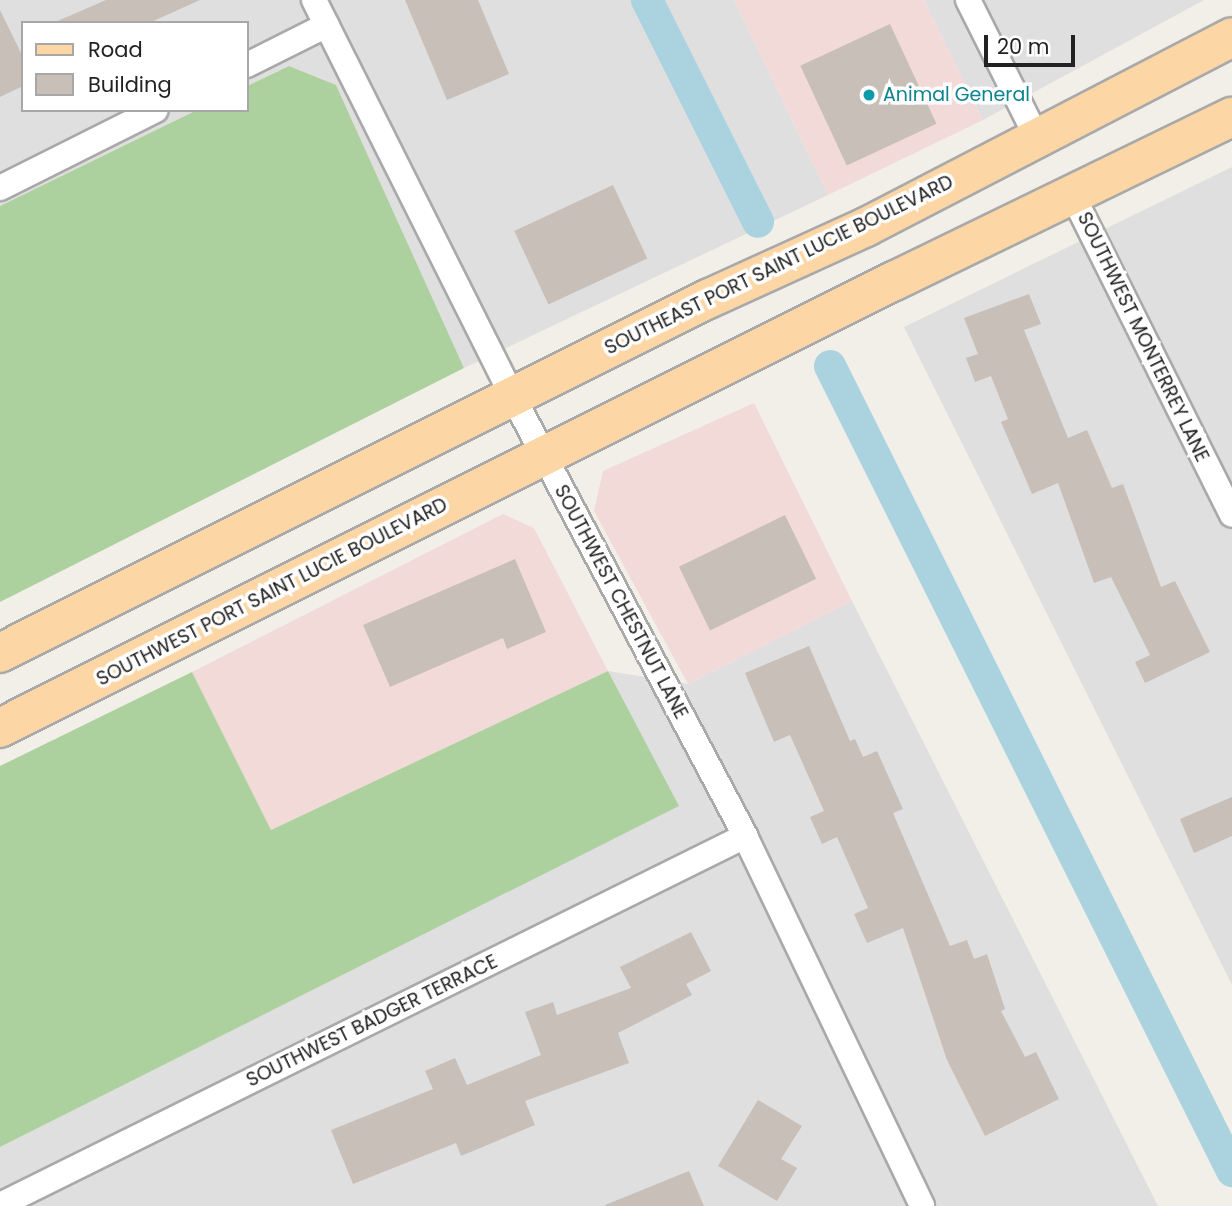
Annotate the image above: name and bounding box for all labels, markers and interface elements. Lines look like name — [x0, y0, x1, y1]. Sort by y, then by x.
legend — [21, 21, 248, 112]
scale bar — [987, 21, 1078, 65]
text: 20 m — [997, 32, 1050, 61]
text: Road — [88, 35, 143, 64]
text: Building — [88, 70, 172, 99]
place label: Animal General — [883, 84, 1030, 106]
marker: Animal General — [861, 87, 877, 103]
street label: SOUTHEAST PORT SAINT LUCIE BOULEVARD — [601, 170, 957, 360]
street label: SOUTHWEST MONTERREY LANE — [1072, 208, 1214, 466]
street label: SOUTHWEST CHESTNUT LANE — [549, 481, 693, 723]
street label: SOUTHWEST PORT SAINT LUCIE BOULEVARD — [93, 493, 451, 691]
street label: SOUTHWEST BADGER TERRACE — [243, 950, 501, 1092]

